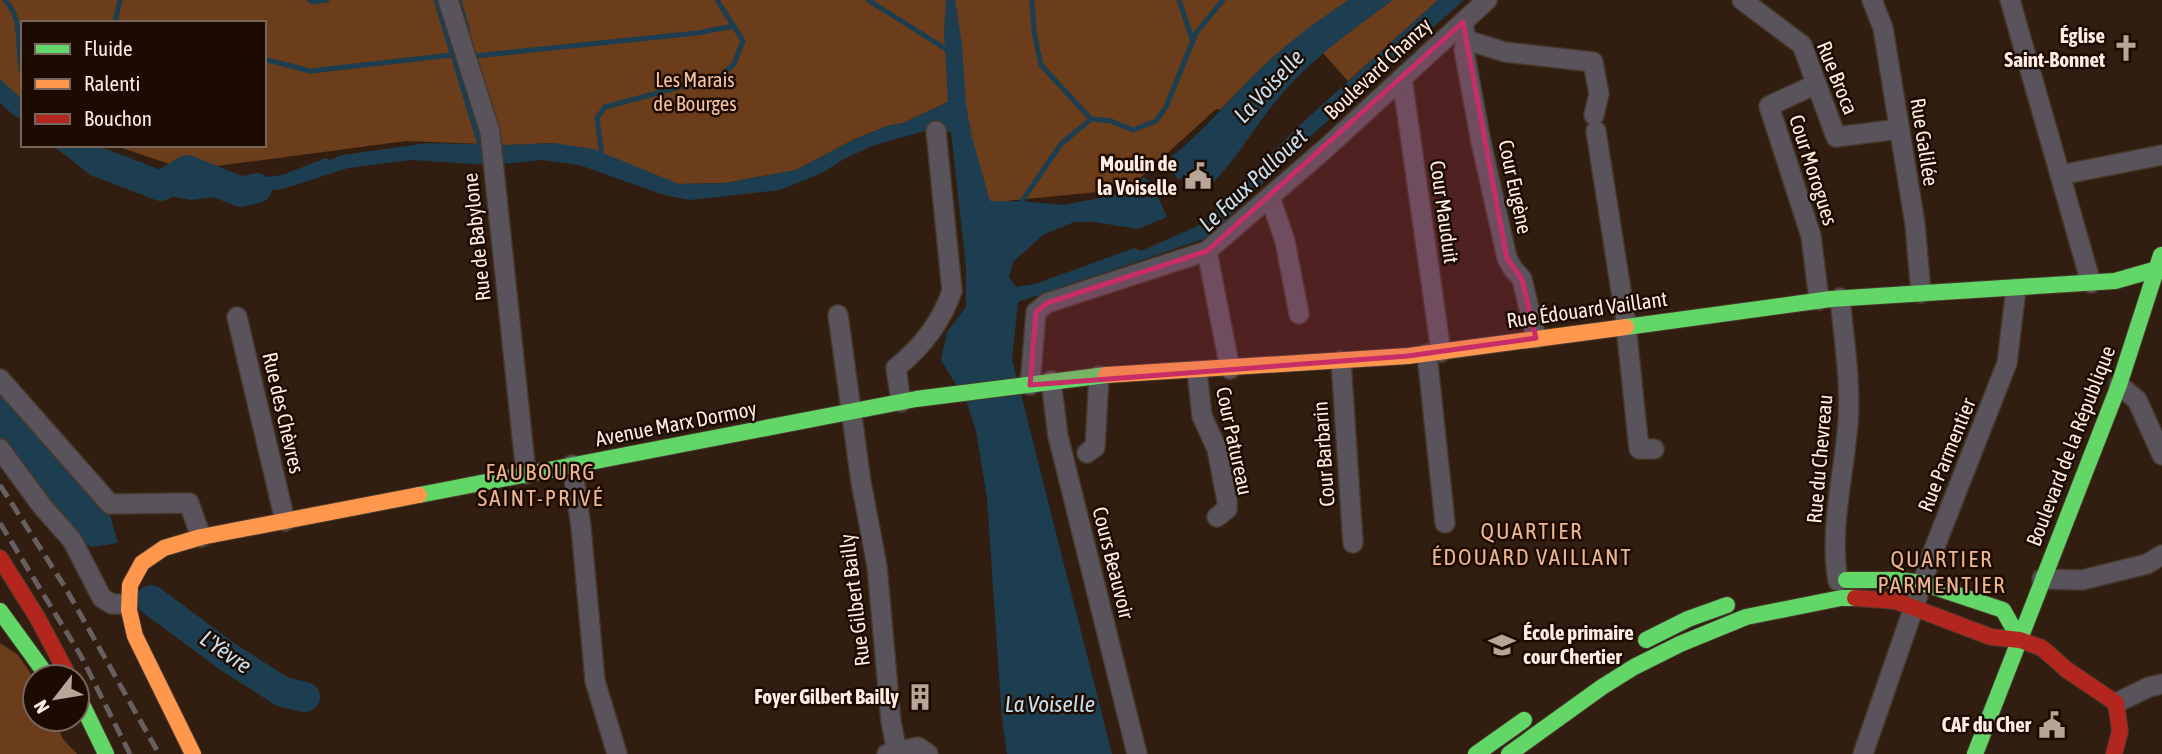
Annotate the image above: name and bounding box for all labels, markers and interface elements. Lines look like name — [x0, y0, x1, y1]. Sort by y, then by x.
street label: Boulevard Chanzy — [1319, 12, 1436, 124]
legend — [21, 21, 266, 147]
place label: Église Saint-Bonnet — [2004, 23, 2105, 71]
church icon: Église Saint-Bonnet — [2111, 33, 2141, 63]
text: Fluide — [84, 36, 133, 60]
street label: Rue Broca — [1812, 38, 1863, 118]
water label: La Voiselle — [1229, 44, 1309, 128]
park label: Les Marais de Bourges — [653, 67, 737, 115]
text: Ralenti — [84, 71, 140, 95]
street label: Rue Galilée — [1906, 96, 1944, 188]
text: Bouchon — [84, 106, 152, 130]
street label: Cour Morogues — [1785, 111, 1843, 228]
water label: Le Faux Pallouet — [1194, 123, 1313, 237]
street label: Cour Eugène — [1494, 138, 1538, 236]
place label: Moulin de la Voiselle — [1097, 151, 1177, 199]
street label: Cour Mauduit — [1426, 159, 1464, 265]
public building icon: Moulin de la Voiselle — [1183, 161, 1213, 191]
street label: Rue de Babylone — [457, 172, 495, 302]
street label: Rue Édouard Vaillant — [1505, 286, 1669, 332]
street label: Boulevard de la République — [2021, 342, 2119, 549]
street label: Rue des Chèvres — [258, 350, 310, 476]
street label: Cour Patureau — [1212, 384, 1258, 497]
street label: Rue du Chevreau — [1801, 393, 1837, 524]
street label: Rue Parmentier — [1912, 394, 1980, 515]
street label: Avenue Marx Dormoy — [593, 396, 759, 450]
street label: Cour Barbarin — [1307, 401, 1339, 507]
district label: FAUBOURG SAINT-PRIVÉ — [478, 459, 604, 511]
street label: Cours Beauvoir — [1088, 504, 1140, 622]
district label: QUARTIER ÉDOUARD VAILLANT — [1431, 518, 1633, 570]
street label: Rue Gilbert Bailly — [834, 532, 874, 668]
district label: QUARTIER PARMENTIER — [1877, 546, 2007, 598]
place label: École primaire cour Chertier — [1523, 620, 1634, 668]
water label: L'Yèvre — [195, 625, 257, 679]
school or university icon: École primaire cour Chertier — [1487, 630, 1517, 660]
north arrow — [21, 663, 91, 733]
building icon: Foyer Gilbert Bailly — [905, 682, 935, 712]
place label: Foyer Gilbert Bailly — [754, 684, 899, 708]
water label: La Voiselle — [1005, 691, 1095, 717]
text: N — [29, 696, 54, 717]
public building icon: CAF du Cher — [2037, 710, 2067, 740]
place label: CAF du Cher — [1942, 712, 2032, 736]

